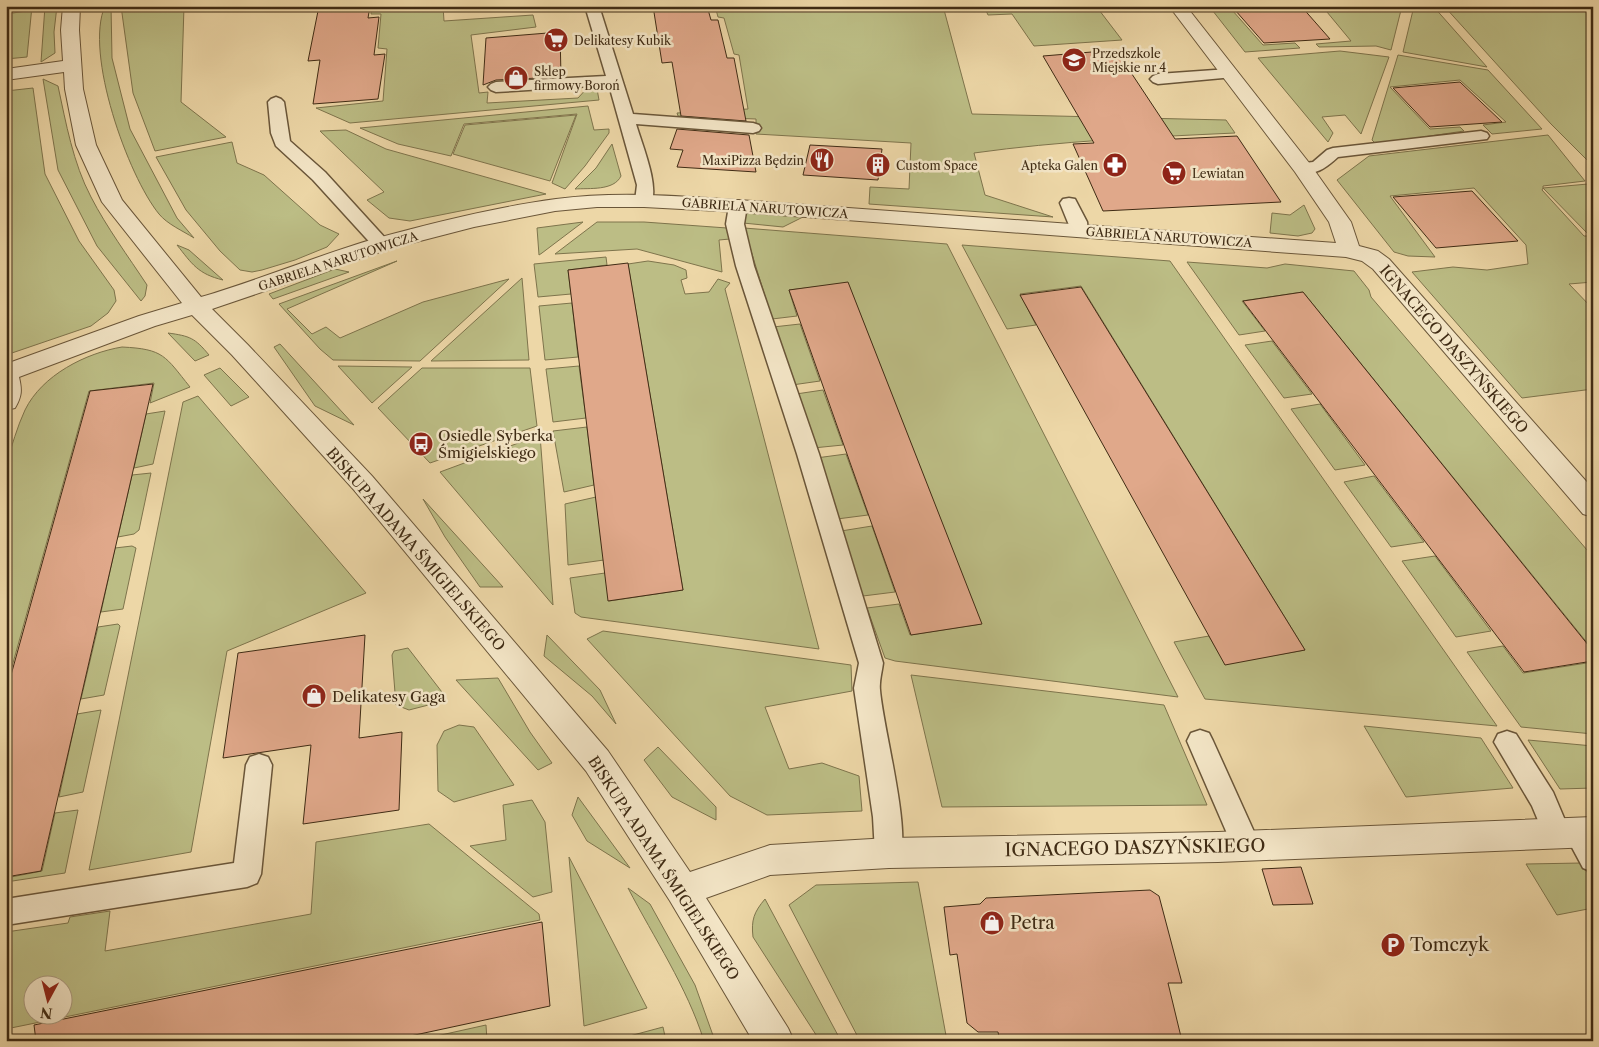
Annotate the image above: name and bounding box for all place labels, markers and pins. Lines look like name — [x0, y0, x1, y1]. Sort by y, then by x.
supermarket icon: Delikatesy Kubik — [543, 27, 569, 53]
place label: Delikatesy Kubik — [574, 33, 672, 48]
place label: Przedszkole Miejskie nr 4 — [1092, 46, 1166, 75]
school or university icon: Przedszkole Miejskie nr 4 — [1061, 47, 1087, 73]
place label: Sklep firmowy Boroń — [534, 64, 620, 93]
shop icon: Sklep firmowy Boroń — [503, 65, 529, 91]
restaurant icon: MaxiPizza Będzin — [809, 147, 835, 173]
building icon: Custom Space — [865, 152, 891, 178]
pharmacy icon: Apteka Galen — [1102, 152, 1128, 178]
place label: MaxiPizza Będzin — [702, 153, 804, 168]
place label: Custom Space — [896, 158, 978, 173]
place label: Apteka Galen — [1020, 158, 1098, 173]
supermarket icon: Lewiatan — [1161, 160, 1187, 186]
place label: Lewiatan — [1192, 166, 1245, 181]
place label: Osiedle Syberka Śmigielskiego — [438, 426, 553, 462]
bus stop icon: Osiedle Syberka Śmigielskiego — [408, 431, 434, 457]
shop icon: Delikatesy Gaga — [301, 683, 327, 709]
place label: Delikatesy Gaga — [332, 687, 446, 706]
shop icon: Petra — [979, 910, 1005, 936]
place label: Petra — [1010, 912, 1055, 934]
parking icon: Tomczyk — [1380, 932, 1406, 958]
place label: Tomczyk — [1410, 934, 1490, 956]

